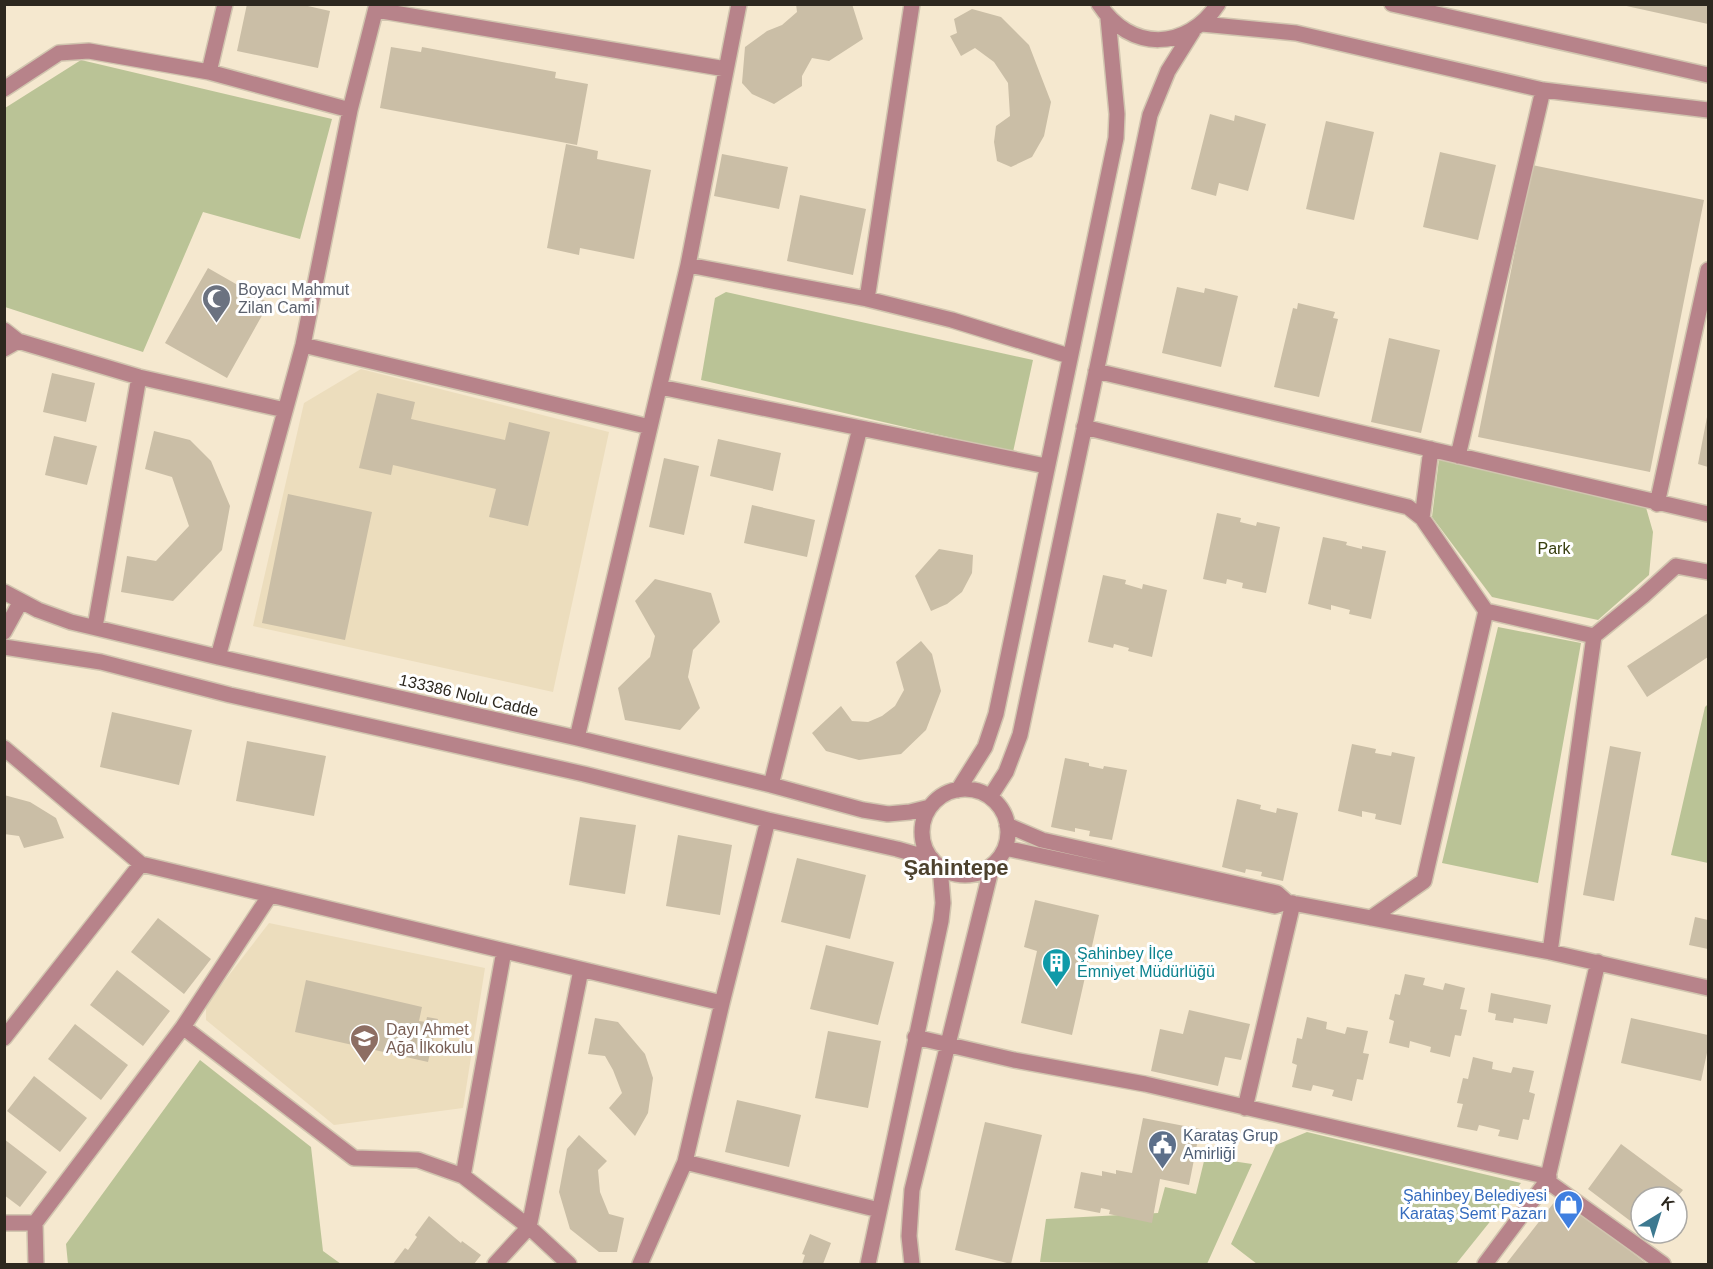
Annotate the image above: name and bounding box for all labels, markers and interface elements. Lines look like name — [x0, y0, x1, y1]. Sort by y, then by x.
place label: Boyacı Mahmut Zilan Cami — [238, 281, 350, 316]
mosque icon: Boyacı Mahmut Zilan Cami — [201, 282, 233, 324]
park label: Park — [1538, 540, 1571, 557]
street label: 133386 Nolu Cadde — [398, 671, 540, 720]
district label: Şahintepe — [903, 855, 1009, 880]
place label: Şahinbey İlçe Emniyet Müdürlüğü — [1077, 944, 1215, 980]
building icon: Şahinbey İlçe Emniyet Müdürlüğü — [1040, 946, 1072, 988]
place label: Dayı Ahmet Ağa İlkokulu — [386, 1021, 473, 1056]
school or university icon: Dayı Ahmet Ağa İlkokulu — [349, 1022, 381, 1064]
place label: Karataş Grup Amirliği — [1183, 1127, 1278, 1162]
public building icon: Karataş Grup Amirliği — [1146, 1128, 1178, 1170]
north arrow — [1629, 1185, 1689, 1245]
place label: Şahinbey Belediyesi Karataş Semt Pazarı — [1399, 1187, 1547, 1222]
shop icon: Şahinbey Belediyesi Karataş Semt Pazarı — [1552, 1188, 1584, 1230]
text: K — [1658, 1193, 1678, 1214]

